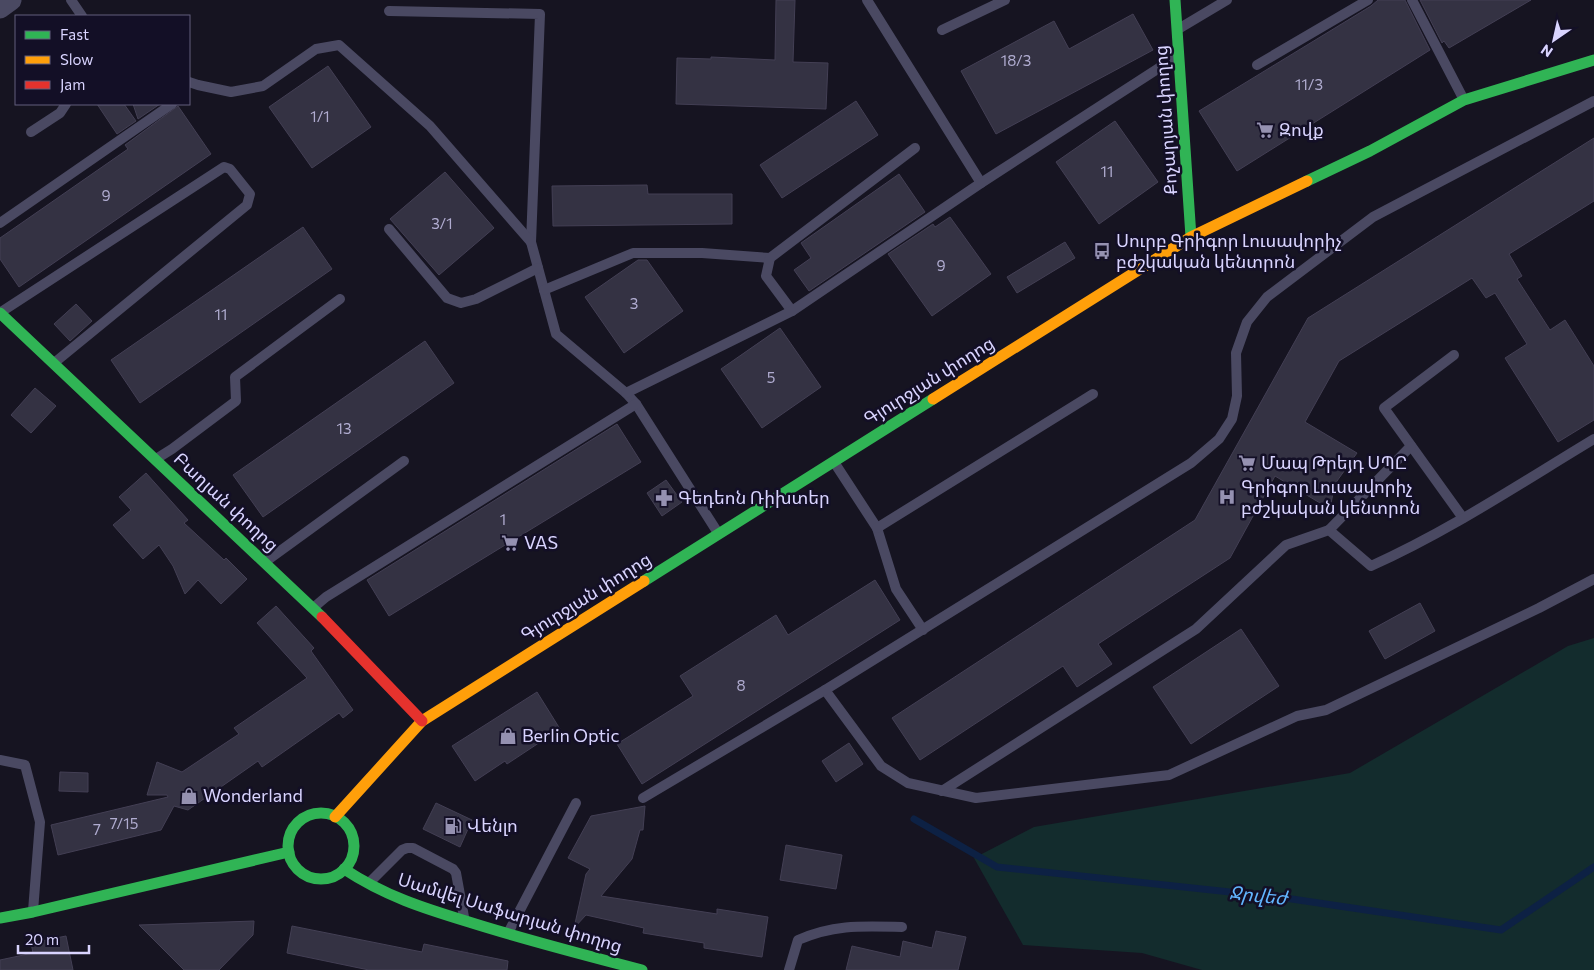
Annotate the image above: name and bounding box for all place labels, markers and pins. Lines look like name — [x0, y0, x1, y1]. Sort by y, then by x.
place label: Զովք — [1279, 118, 1324, 140]
supermarket icon: Զովք — [1255, 120, 1275, 140]
place label: Սուրբ Գրիգոր Լուսավորիչ բժշկական կենտրոն — [1116, 229, 1342, 272]
bus stop icon: Սուրբ Գրիգոր Լուսավորիչ բժշկական կենտրոն — [1092, 241, 1112, 261]
place label: Մապ Թրեյդ ՍՊԸ — [1261, 451, 1407, 473]
supermarket icon: Մապ Թրեյդ ՍՊԸ — [1237, 453, 1257, 473]
place label: Գրիգոր Լուսավորիչ բժշկական կենտրոն — [1241, 475, 1420, 518]
place label: Գեդեոն Ռիխտեր — [678, 486, 830, 508]
hospital icon: Գրիգոր Լուսավորիչ բժշկական կենտրոն — [1217, 487, 1237, 507]
pharmacy icon: Գեդեոն Ռիխտեր — [654, 488, 674, 508]
place label: VAS — [524, 531, 558, 553]
supermarket icon: VAS — [500, 533, 520, 553]
place label: Berlin Optic — [522, 724, 619, 746]
shop icon: Berlin Optic — [498, 726, 518, 746]
place label: Wonderland — [203, 784, 303, 806]
shop icon: Wonderland — [179, 786, 199, 806]
place label: Վենլո — [467, 814, 518, 836]
fuel station icon: Վենլո — [443, 816, 463, 836]

